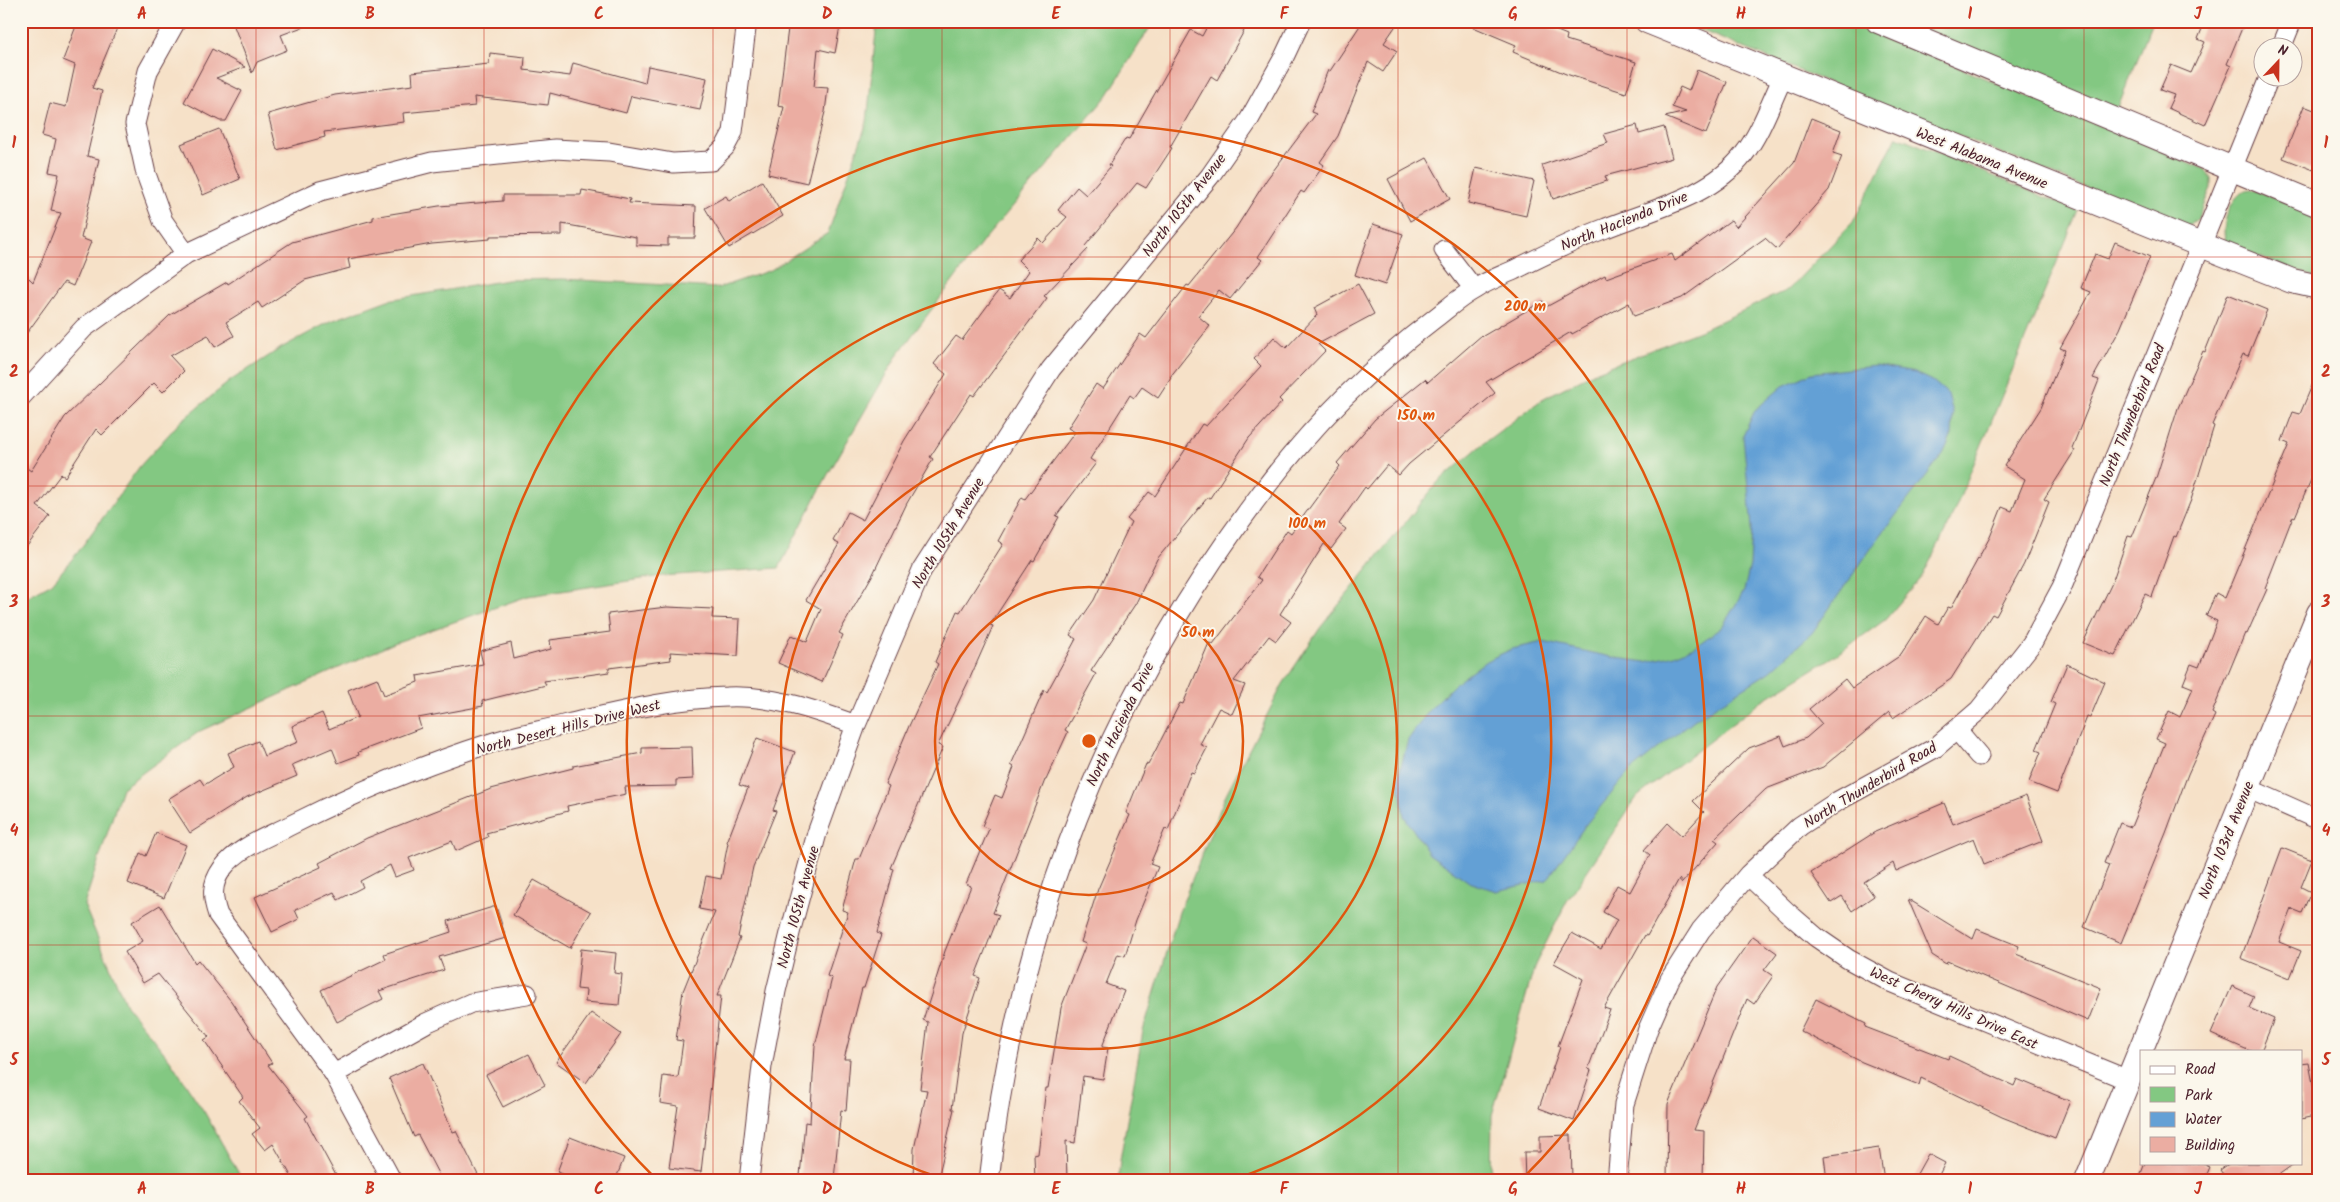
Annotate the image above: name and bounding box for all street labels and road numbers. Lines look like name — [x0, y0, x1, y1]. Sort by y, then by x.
street label: West Alabama Avenue — [1912, 121, 2052, 196]
street label: North 105th Avenue — [1137, 148, 1233, 263]
street label: North Hacienda Drive — [1557, 185, 1692, 258]
street label: North Thunderbird Road — [2093, 340, 2173, 490]
street label: North 105th Avenue — [906, 473, 992, 594]
street label: North Hacienda Drive — [1080, 658, 1162, 791]
street label: North Desert Hills Drive West — [473, 693, 663, 763]
street label: North Thunderbird Road — [1799, 736, 1942, 835]
street label: North 103rd Avenue — [2192, 778, 2262, 903]
street label: North 105th Avenue — [771, 843, 827, 971]
street label: West Cherry Hills Drive East — [1866, 961, 2042, 1057]

